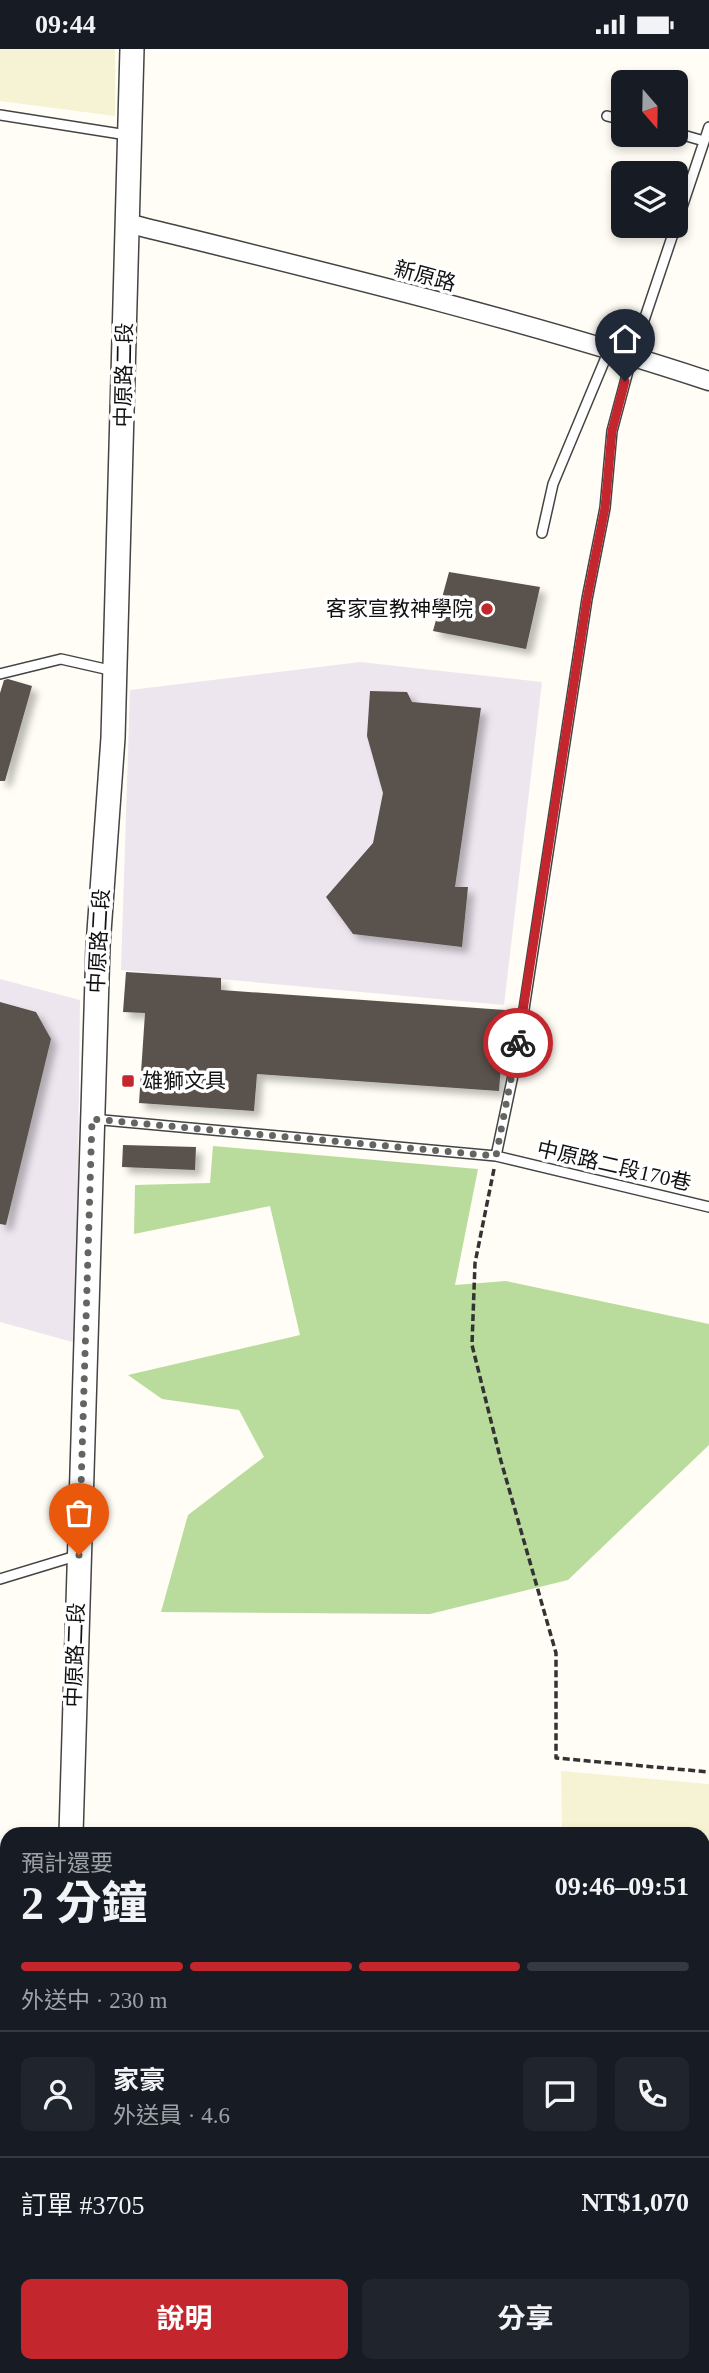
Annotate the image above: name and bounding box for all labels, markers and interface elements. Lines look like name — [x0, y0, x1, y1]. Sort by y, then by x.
text: 09:44 — [35, 10, 96, 39]
north arrow — [611, 70, 688, 147]
map controls — [611, 70, 688, 238]
button: layers — [611, 161, 688, 238]
street label: 新原路 — [391, 256, 459, 296]
pin — [595, 309, 655, 381]
icon: home — [606, 320, 644, 358]
street label: 中原路二段 — [111, 322, 137, 428]
place label: 客家宣教神學院 — [326, 597, 473, 621]
marker: 客家宣教神學院 — [479, 601, 495, 617]
street label: 中原路二段 — [84, 888, 114, 994]
courier — [483, 1008, 553, 1078]
icon: bike — [499, 1024, 537, 1062]
place label: 雄獅文具 — [142, 1069, 226, 1093]
marker: 雄獅文具 — [120, 1073, 136, 1089]
street label: 中原路二段170巷 — [535, 1137, 693, 1195]
pin — [49, 1483, 109, 1555]
icon: bag — [60, 1494, 98, 1532]
street label: 中原路二段 — [61, 1602, 89, 1708]
text: 預計還要 — [21, 1851, 113, 1876]
text: 09:46–09:51 — [555, 1872, 689, 1901]
text: 2 分鐘 — [21, 1878, 148, 1929]
text: 外送中 · 230 m — [21, 1988, 167, 2013]
button: person — [21, 2057, 95, 2131]
button: chat — [523, 2057, 597, 2131]
button: phone — [615, 2057, 689, 2131]
text: 家豪 — [113, 2066, 165, 2095]
text: 外送員 · 4.6 — [113, 2103, 230, 2128]
text: NT$1,070 — [581, 2188, 689, 2217]
text: 訂單 #3705 — [21, 2191, 145, 2220]
button: 說明 — [21, 2279, 348, 2359]
button: 分享 — [362, 2279, 689, 2359]

